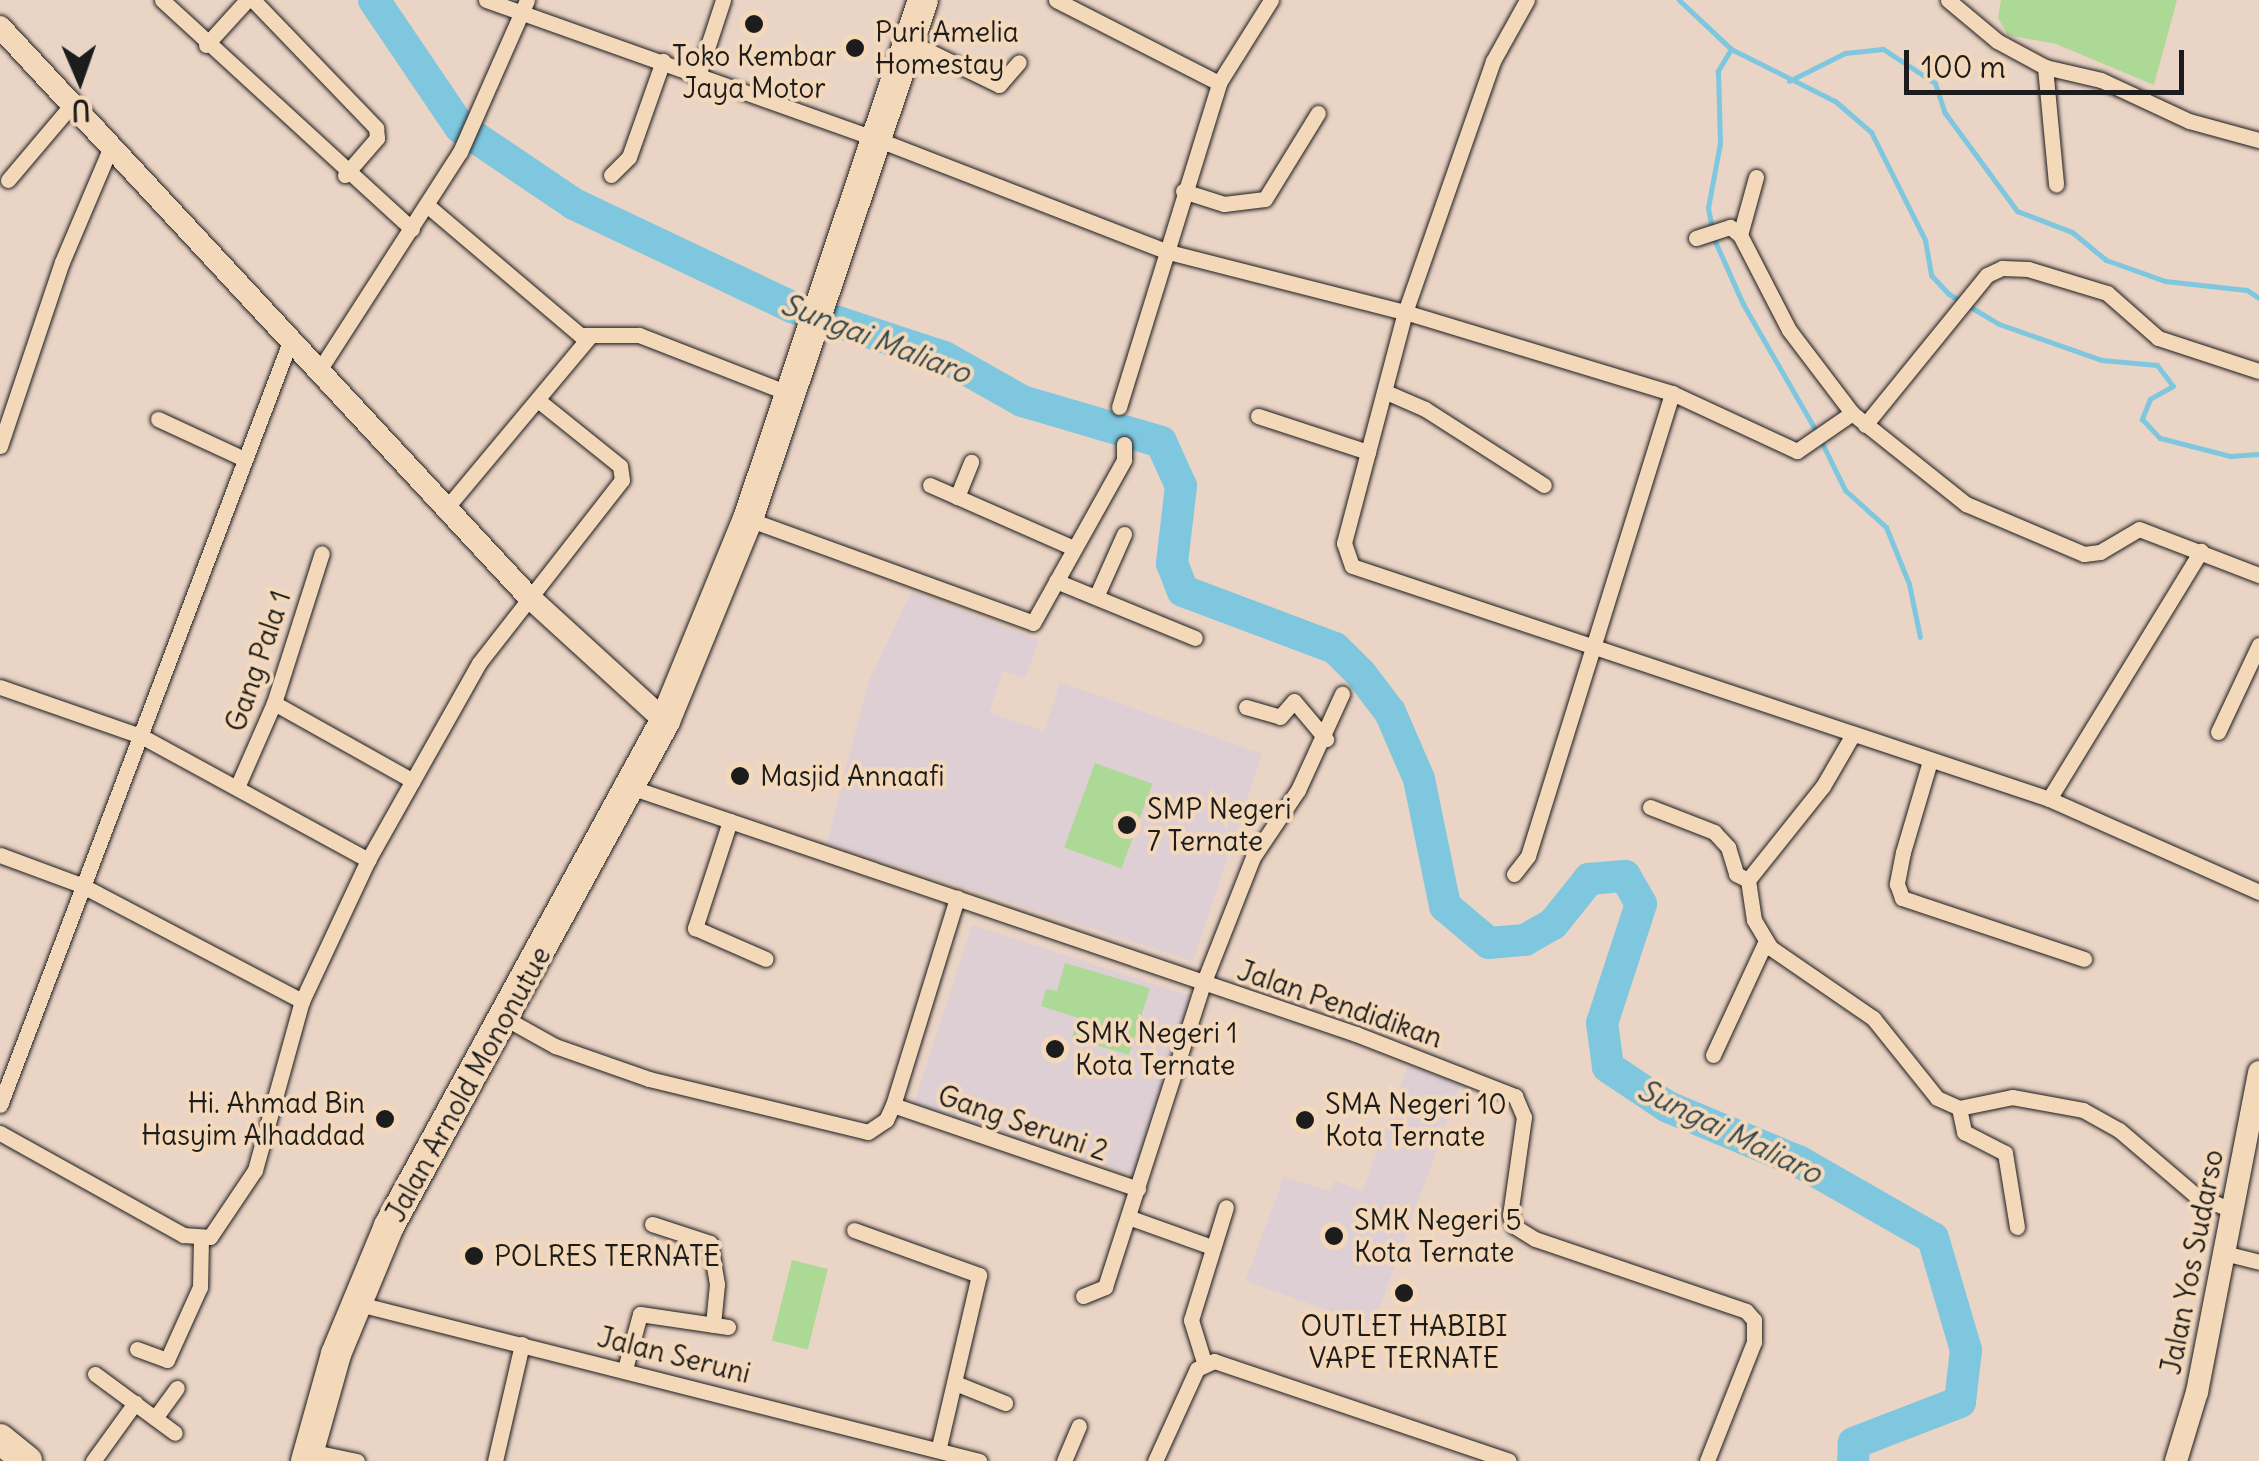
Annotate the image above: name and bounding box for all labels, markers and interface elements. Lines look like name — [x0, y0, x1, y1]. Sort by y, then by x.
marker: Toko Kembar Jaya Motor — [743, 13, 765, 35]
place label: Puri Amelia Homestay — [875, 15, 1019, 81]
north arrow — [30, 30, 130, 130]
scale bar — [1909, 30, 2189, 92]
marker: Puri Amelia Homestay — [844, 37, 866, 59]
place label: Toko Kembar Jaya Motor — [672, 39, 836, 105]
text: 100 m — [1921, 48, 2006, 86]
text: U — [71, 92, 91, 128]
water label: Sungai Maliaro — [776, 285, 976, 391]
street label: Gang Pala 1 — [218, 586, 298, 736]
place label: Masjid Annaafi — [760, 759, 945, 793]
marker: Masjid Annaafi — [729, 765, 751, 787]
place label: SMP Negeri 7 Ternate — [1147, 792, 1291, 858]
marker: SMP Negeri 7 Ternate — [1116, 814, 1138, 836]
street label: Jalan Arnold Mononutue — [378, 941, 558, 1227]
street label: Jalan Pendidikan — [1233, 953, 1447, 1055]
place label: SMK Negeri 1 Kota Ternate — [1075, 1016, 1238, 1082]
marker: SMK Negeri 1 Kota Ternate — [1044, 1038, 1066, 1060]
water label: Sungai Maliaro — [1632, 1071, 1828, 1191]
street label: Gang Seruni 2 — [934, 1078, 1112, 1168]
place label: Hi. Ahmad Bin Hasyim Alhaddad — [141, 1086, 365, 1152]
place label: SMA Negeri 10 Kota Ternate — [1325, 1087, 1507, 1153]
marker: Hi. Ahmad Bin Hasyim Alhaddad — [374, 1108, 396, 1130]
marker: SMA Negeri 10 Kota Ternate — [1294, 1109, 1316, 1131]
street label: Jalan Yos Sudarso — [2154, 1147, 2230, 1377]
place label: SMK Negeri 5 Kota Ternate — [1354, 1203, 1522, 1269]
marker: SMK Negeri 5 Kota Ternate — [1323, 1225, 1345, 1247]
place label: POLRES TERNATE — [494, 1239, 720, 1273]
marker: POLRES TERNATE — [463, 1245, 485, 1267]
marker: OUTLET HABIBI VAPE TERNATE — [1393, 1282, 1415, 1304]
place label: OUTLET HABIBI VAPE TERNATE — [1300, 1309, 1508, 1375]
street label: Jalan Seruni — [594, 1320, 754, 1390]

